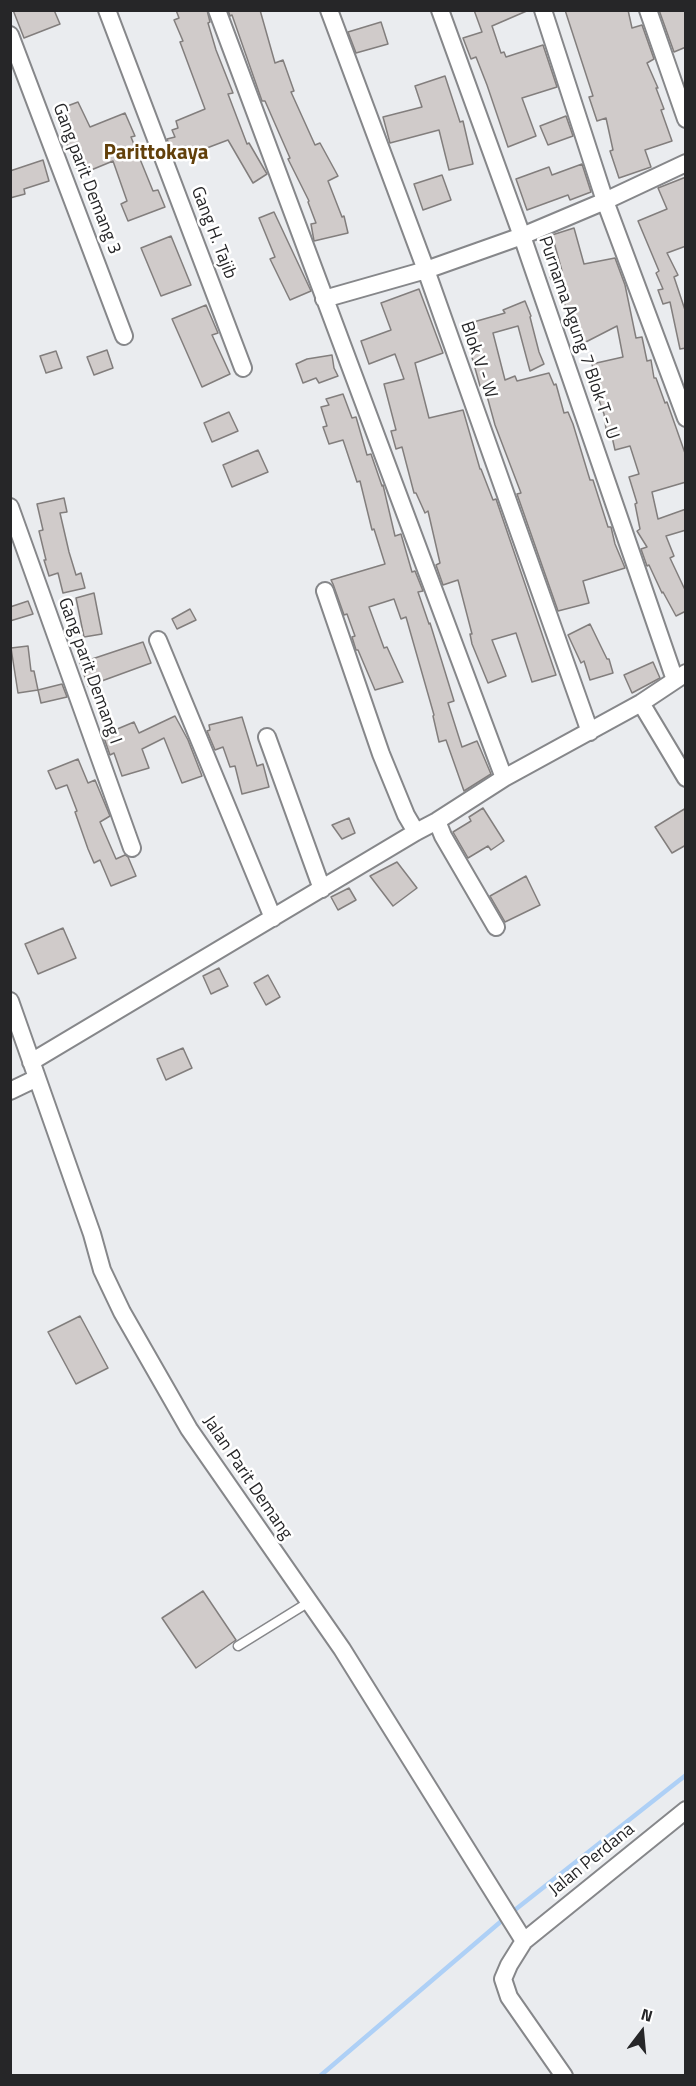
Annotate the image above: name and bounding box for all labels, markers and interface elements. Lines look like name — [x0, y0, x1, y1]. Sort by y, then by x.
street label: Gang parit Demang 3 — [47, 101, 125, 257]
district label: Parittokaya — [103, 141, 209, 167]
street label: Gang H. Tajib — [185, 184, 241, 282]
street label: Purnama Agung 7 Blok T - U — [533, 233, 623, 443]
street label: Blok V - W — [455, 319, 501, 401]
street label: Gang parit Demang I — [53, 595, 125, 747]
street label: Jalan Parit Demang — [198, 1412, 296, 1544]
street label: Jalan Perdana — [545, 1819, 639, 1901]
north arrow — [612, 2002, 672, 2062]
text: N — [638, 2002, 656, 2028]

